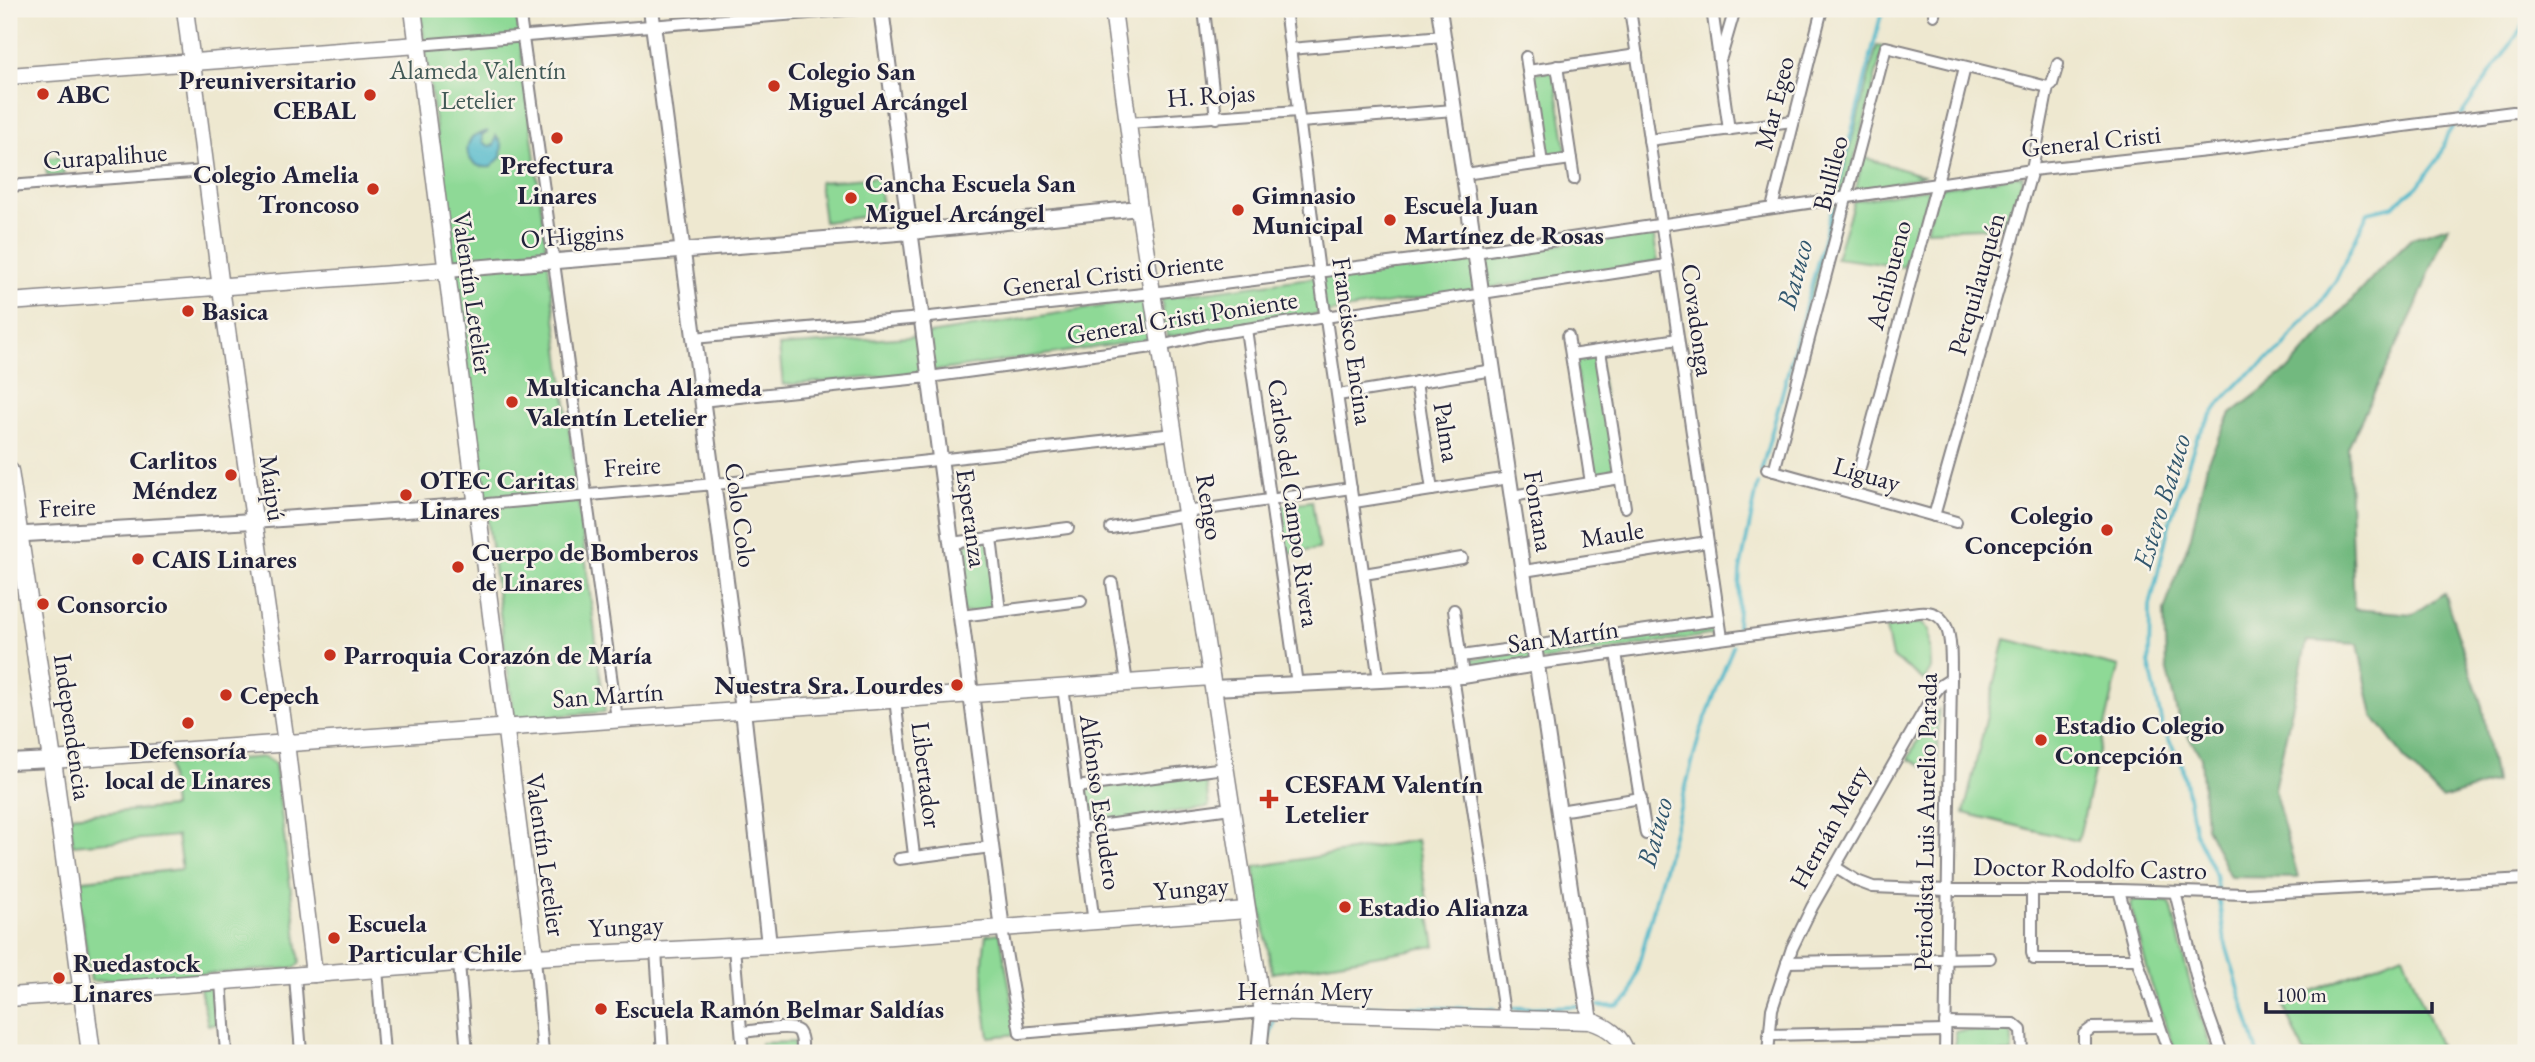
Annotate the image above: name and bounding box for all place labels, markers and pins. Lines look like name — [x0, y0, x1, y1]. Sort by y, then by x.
place label: Colegio San Miguel Arcángel — [788, 54, 968, 118]
place label: Preuniversitario CEBAL — [179, 63, 357, 127]
place label: ABC — [56, 77, 110, 111]
marker: Colegio San Miguel Arcángel — [766, 78, 782, 94]
marker: ABC — [35, 86, 51, 102]
marker: Preuniversitario CEBAL — [362, 87, 378, 103]
marker: Prefectura Linares — [549, 130, 565, 146]
place label: Prefectura Linares — [500, 148, 614, 212]
place label: Colegio Amelia Troncoso — [193, 157, 360, 221]
place label: Cancha Escuela San Miguel Arcángel — [865, 166, 1076, 230]
place label: Gimnasio Municipal — [1252, 178, 1363, 242]
marker: Colegio Amelia Troncoso — [365, 181, 381, 197]
place label: Escuela Juan Martínez de Rosas — [1404, 188, 1604, 252]
marker: Cancha Escuela San Miguel Arcángel — [843, 190, 859, 206]
marker: Gimnasio Municipal — [1230, 202, 1246, 218]
marker: Escuela Juan Martínez de Rosas — [1382, 212, 1398, 228]
place label: Basica — [202, 294, 269, 328]
marker: Basica — [180, 303, 196, 319]
place label: Multicancha Alameda Valentín Letelier — [526, 370, 763, 434]
marker: Multicancha Alameda Valentín Letelier — [504, 394, 520, 410]
place label: Carlitos Méndez — [129, 443, 217, 507]
place label: OTEC Caritas Linares — [420, 463, 575, 527]
marker: Carlitos Méndez — [223, 467, 239, 483]
marker: OTEC Caritas Linares — [398, 487, 414, 503]
place label: Colegio Concepción — [1965, 498, 2093, 562]
marker: Colegio Concepción — [2099, 522, 2115, 538]
place label: Cuerpo de Bomberos de Linares — [472, 535, 698, 599]
place label: CAIS Linares — [152, 542, 297, 576]
marker: CAIS Linares — [130, 551, 146, 567]
marker: Cuerpo de Bomberos de Linares — [450, 559, 466, 575]
place label: Consorcio — [57, 587, 168, 621]
marker: Consorcio — [35, 596, 51, 612]
place label: Parroquia Corazón de María — [344, 638, 653, 672]
marker: Parroquia Corazón de María — [322, 647, 338, 663]
place label: Nuestra Sra. Lourdes — [714, 668, 943, 702]
marker: Nuestra Sra. Lourdes — [949, 677, 965, 693]
place label: Cepech — [240, 678, 320, 712]
marker: Cepech — [218, 687, 234, 703]
place label: Estadio Colegio Concepción — [2055, 708, 2224, 772]
marker: Defensoría local de Linares — [180, 715, 196, 731]
marker: Estadio Colegio Concepción — [2033, 732, 2049, 748]
place label: Defensoría local de Linares — [105, 733, 271, 797]
place label: CESFAM Valentín Letelier — [1285, 767, 1484, 831]
marker: CESFAM Valentín Letelier — [1259, 789, 1279, 809]
place label: Estadio Alianza — [1359, 890, 1529, 924]
marker: Estadio Alianza — [1337, 899, 1353, 915]
place label: Escuela Particular Chile — [348, 906, 522, 970]
marker: Escuela Particular Chile — [326, 930, 342, 946]
place label: Ruedastock Linares — [73, 946, 201, 1010]
marker: Ruedastock Linares — [51, 970, 67, 986]
place label: Escuela Ramón Belmar Saldías — [615, 992, 944, 1026]
marker: Escuela Ramón Belmar Saldías — [593, 1001, 609, 1017]

